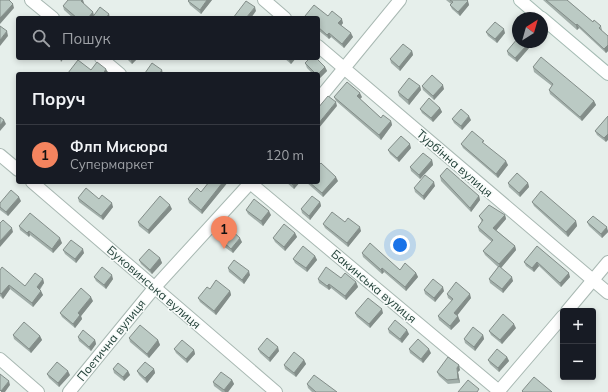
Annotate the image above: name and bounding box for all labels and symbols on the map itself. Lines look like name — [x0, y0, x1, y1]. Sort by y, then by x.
north arrow — [512, 12, 548, 48]
street label: Турбінна вулиця — [414, 126, 496, 200]
pin: 1 — [211, 216, 237, 249]
your location — [390, 235, 410, 255]
street label: Буковинська вулиця — [104, 242, 204, 332]
street label: Бакинська вулиця — [328, 246, 420, 326]
street label: Поетична вулиця — [73, 296, 149, 384]

